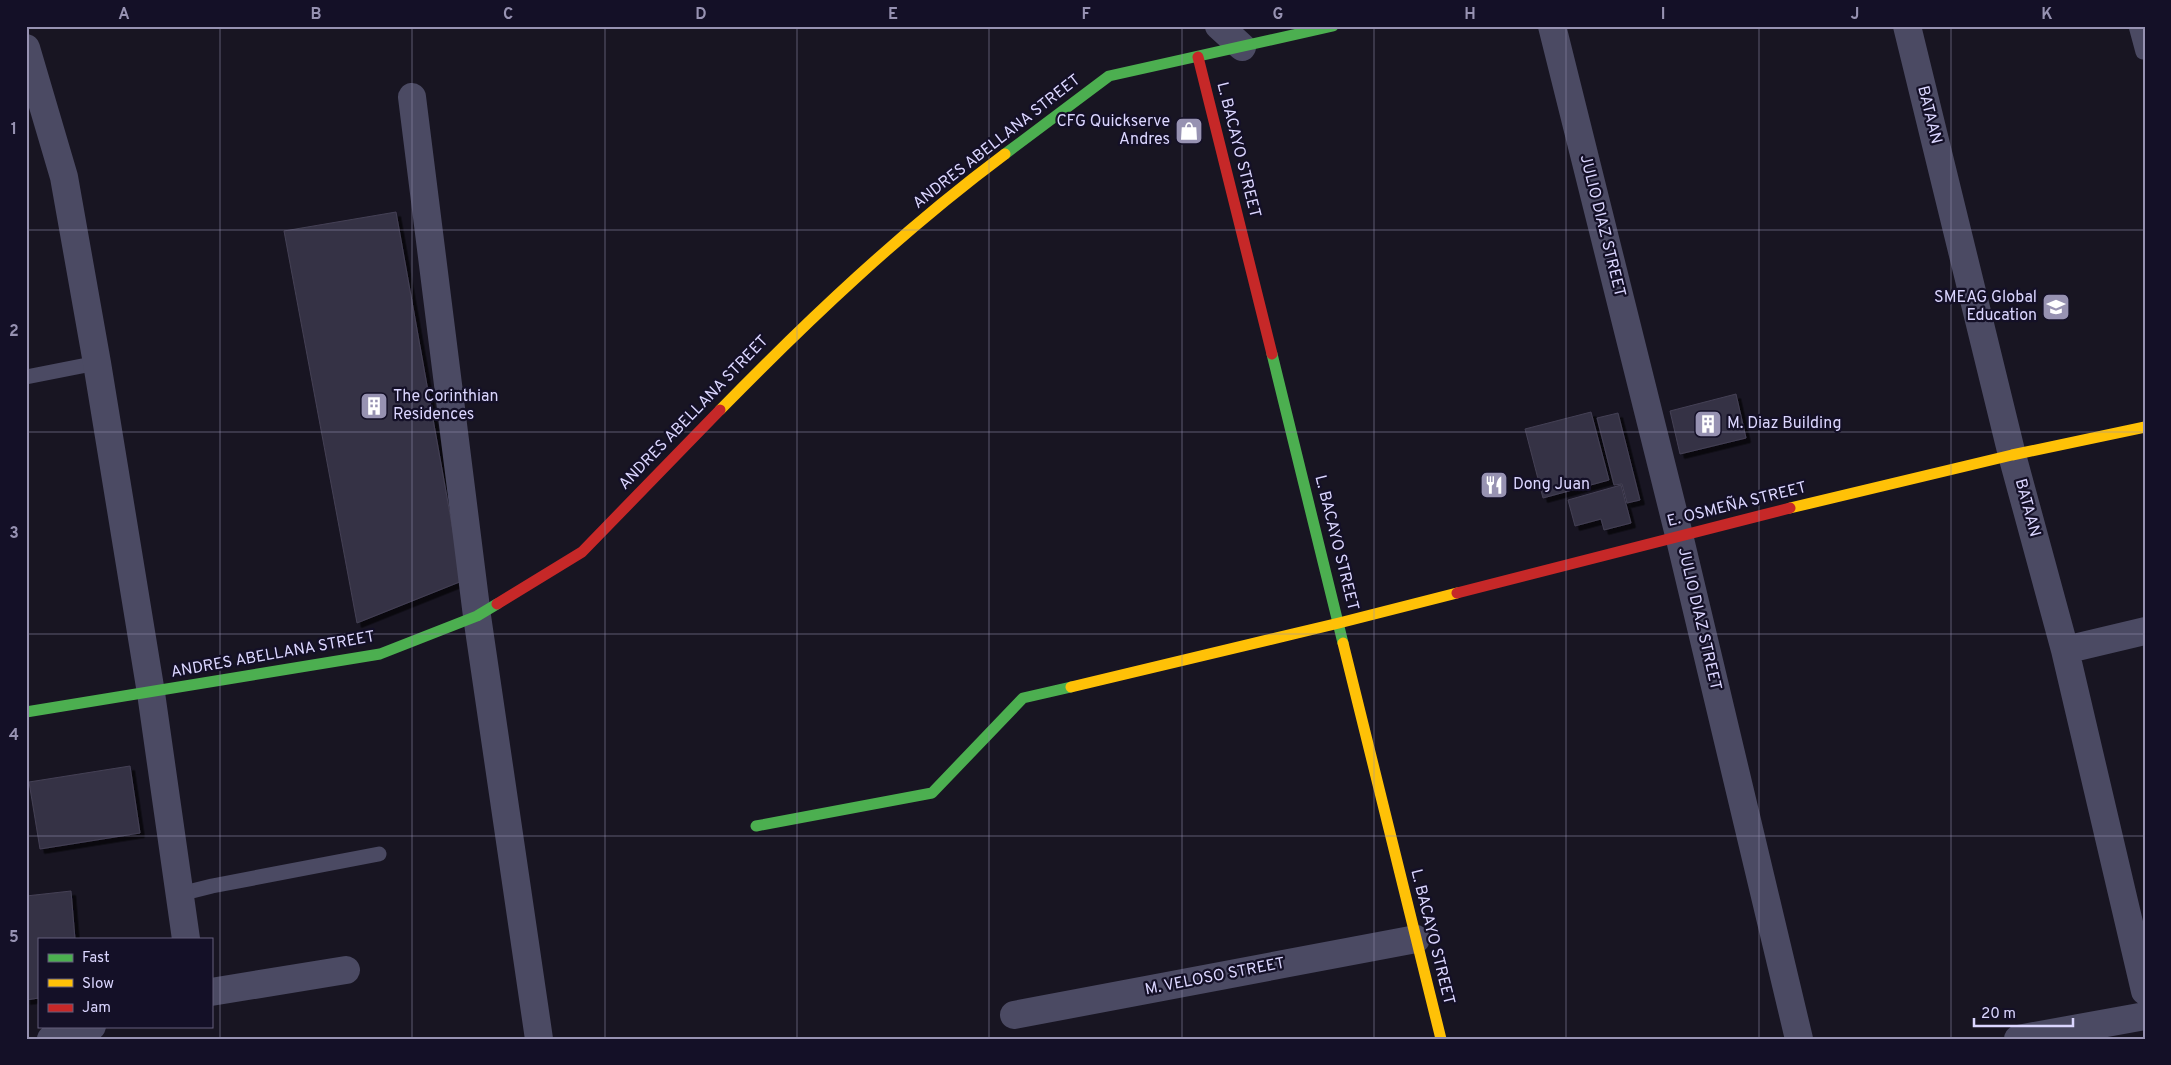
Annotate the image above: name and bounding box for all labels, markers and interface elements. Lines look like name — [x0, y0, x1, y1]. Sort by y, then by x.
text: A — [118, 5, 130, 25]
text: B — [310, 5, 322, 25]
text: C — [503, 5, 513, 25]
text: D — [695, 5, 707, 25]
text: E — [888, 5, 898, 25]
text: F — [1081, 5, 1091, 25]
text: G — [1273, 5, 1283, 25]
text: H — [1464, 5, 1476, 25]
text: I — [1661, 5, 1665, 25]
text: J — [1851, 5, 1859, 25]
text: K — [2041, 5, 2053, 25]
street label: ANDRES ABELLANA STREET — [909, 70, 1085, 214]
street label: L. BACAYO STREET — [1211, 80, 1265, 220]
street label: BATAAN — [1912, 84, 1946, 146]
place label: CFG Quickserve Andres — [1056, 112, 1170, 150]
shop icon: CFG Quickserve Andres — [1174, 116, 1204, 146]
text: 1 — [11, 120, 17, 140]
street label: JULIO DIAZ STREET — [1575, 153, 1629, 299]
place label: SMEAG Global Education — [1934, 288, 2037, 326]
school or university icon: SMEAG Global Education — [2041, 292, 2071, 322]
text: 2 — [9, 322, 19, 342]
street label: ANDRES ABELLANA STREET — [615, 332, 773, 494]
place label: The Corinthian Residences — [393, 387, 499, 425]
building icon: The Corinthian Residences — [359, 391, 389, 421]
building icon: M. Diaz Building — [1693, 409, 1723, 439]
place label: M. Diaz Building — [1727, 414, 1841, 434]
restaurant icon: Dong Juan — [1479, 470, 1509, 500]
street label: L. BACAYO STREET — [1309, 473, 1363, 613]
place label: Dong Juan — [1513, 475, 1590, 495]
street label: E. OSMEÑA STREET — [1664, 475, 1809, 532]
street label: BATAAN — [2010, 477, 2044, 539]
text: 3 — [9, 524, 19, 544]
street label: JULIO DIAZ STREET — [1673, 545, 1725, 693]
street label: ANDRES ABELLANA STREET — [169, 627, 377, 683]
text: 4 — [9, 726, 19, 746]
street label: L. BACAYO STREET — [1405, 867, 1459, 1007]
text: 5 — [9, 928, 19, 948]
legend — [38, 938, 212, 1028]
text: Fast — [82, 949, 110, 968]
street label: M. VELOSO STREET — [1143, 954, 1287, 1000]
text: Slow — [82, 975, 114, 994]
scale bar — [1974, 995, 2072, 1027]
text: Jam — [82, 999, 111, 1018]
text: 20 m — [1981, 1005, 2016, 1024]

